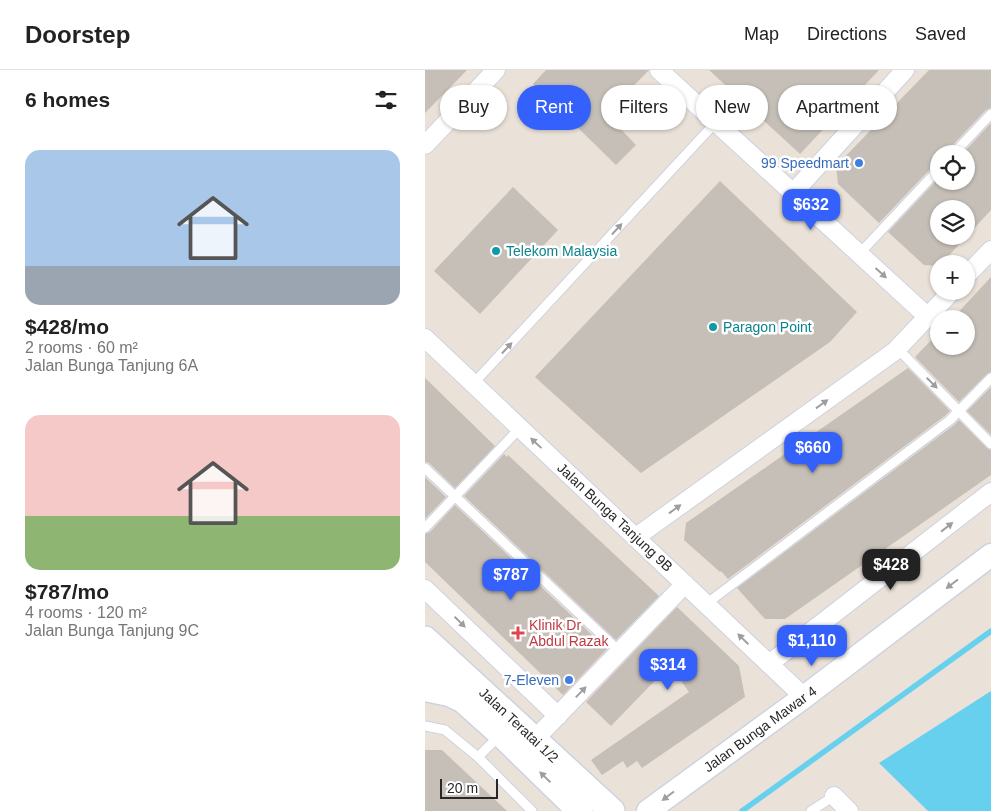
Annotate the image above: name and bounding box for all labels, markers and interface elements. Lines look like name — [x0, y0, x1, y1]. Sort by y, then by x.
text: Doorstep — [25, 21, 130, 48]
text: Map — [744, 24, 779, 44]
text: Directions — [807, 24, 887, 44]
text: Saved — [915, 24, 966, 44]
chip: Buy — [440, 85, 507, 130]
chip: Rent — [517, 85, 591, 130]
chip: Filters — [601, 85, 686, 130]
chip: New — [696, 85, 768, 130]
chip: Apartment — [778, 85, 897, 130]
icon: filters — [372, 86, 400, 114]
text: 6 homes — [25, 88, 110, 111]
map controls — [930, 145, 975, 355]
button: locate — [930, 145, 975, 190]
place label: 99 Speedmart — [761, 155, 849, 171]
marker: 99 Speedmart — [853, 157, 865, 169]
icon: home — [168, 183, 258, 273]
pin: $632 — [781, 189, 841, 231]
text: $632 — [793, 196, 829, 213]
button: layers — [930, 200, 975, 245]
one-way arrow — [611, 223, 623, 235]
place label: Telekom Malaysia — [506, 243, 617, 259]
marker: Telekom Malaysia — [490, 245, 502, 257]
button: + — [930, 255, 975, 300]
one-way arrow — [874, 267, 886, 279]
button: − — [930, 310, 975, 355]
text: $428/mo — [25, 315, 109, 338]
place label: Paragon Point — [723, 319, 812, 335]
marker: Paragon Point — [707, 321, 719, 333]
text: 2 rooms · 60 m² — [25, 339, 138, 356]
one-way arrow — [501, 342, 513, 354]
text: Jalan Bunga Tanjung 6A — [25, 357, 198, 374]
one-way arrow — [926, 377, 938, 389]
one-way arrow — [815, 399, 828, 409]
pin: $660 — [783, 432, 843, 474]
one-way arrow — [531, 437, 543, 449]
text: $660 — [795, 439, 831, 456]
icon: home — [168, 448, 258, 538]
street label: Jalan Bunga Tanjung 9B — [554, 459, 676, 575]
one-way arrow — [668, 504, 682, 514]
one-way arrow — [940, 522, 953, 533]
pin: $428 — [861, 548, 921, 591]
text: $428 — [873, 556, 909, 573]
pin: $787 — [481, 558, 541, 601]
text: $787 — [493, 566, 529, 583]
one-way arrow — [946, 579, 959, 590]
text: $787/mo — [25, 580, 109, 603]
text: 4 rooms · 120 m² — [25, 604, 147, 621]
one-way arrow — [454, 616, 466, 628]
place label: Klinik Dr Abdul Razak — [529, 617, 609, 649]
text: Jalan Bunga Tanjung 9C — [25, 622, 199, 639]
pin: $1,110 — [771, 624, 853, 667]
marker: Klinik Dr Abdul Razak — [511, 626, 525, 640]
text: $1,110 — [788, 632, 836, 649]
one-way arrow — [738, 633, 750, 645]
pin: $314 — [638, 648, 698, 691]
text: $314 — [650, 656, 686, 673]
place label: 7-Eleven — [504, 672, 559, 688]
marker: 7-Eleven — [563, 674, 575, 686]
street label: Jalan Bunga Mawar 4 — [701, 683, 820, 775]
street label: Jalan Teratai 1/2 — [476, 684, 562, 766]
one-way arrow — [575, 686, 587, 698]
one-way arrow — [539, 771, 551, 783]
scale bar — [440, 776, 497, 799]
text: 20 m — [447, 780, 478, 796]
one-way arrow — [662, 791, 675, 802]

